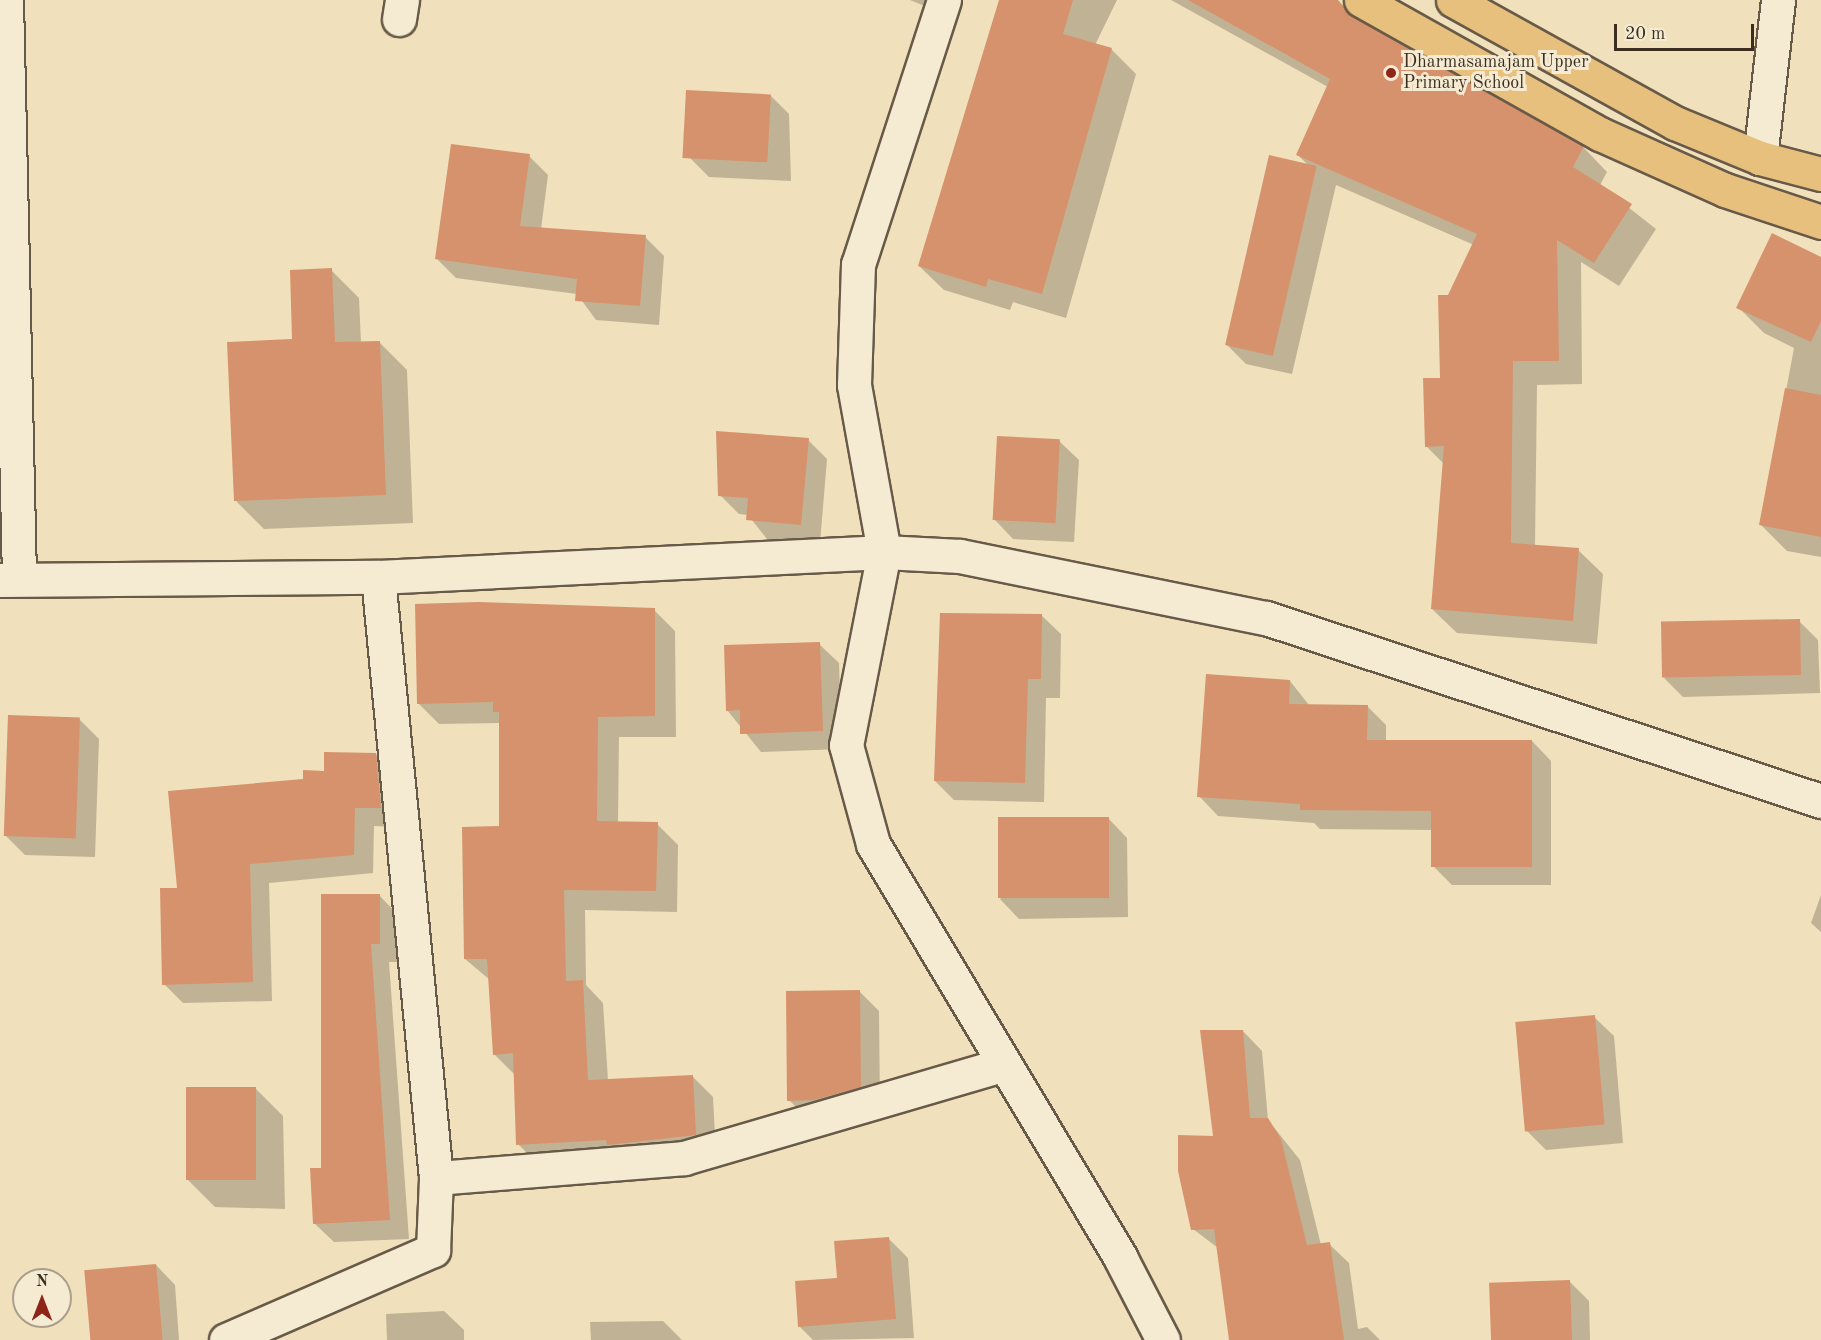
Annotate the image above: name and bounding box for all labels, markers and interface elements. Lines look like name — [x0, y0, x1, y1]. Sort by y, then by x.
scale bar — [1617, 12, 1756, 50]
text: 20 m — [1625, 25, 1665, 43]
place label: Dharmasamajam Upper Primary School — [1403, 52, 1589, 94]
marker: Dharmasamajam Upper Primary School — [1384, 66, 1398, 80]
north arrow — [12, 1268, 72, 1328]
text: N — [36, 1274, 48, 1290]

